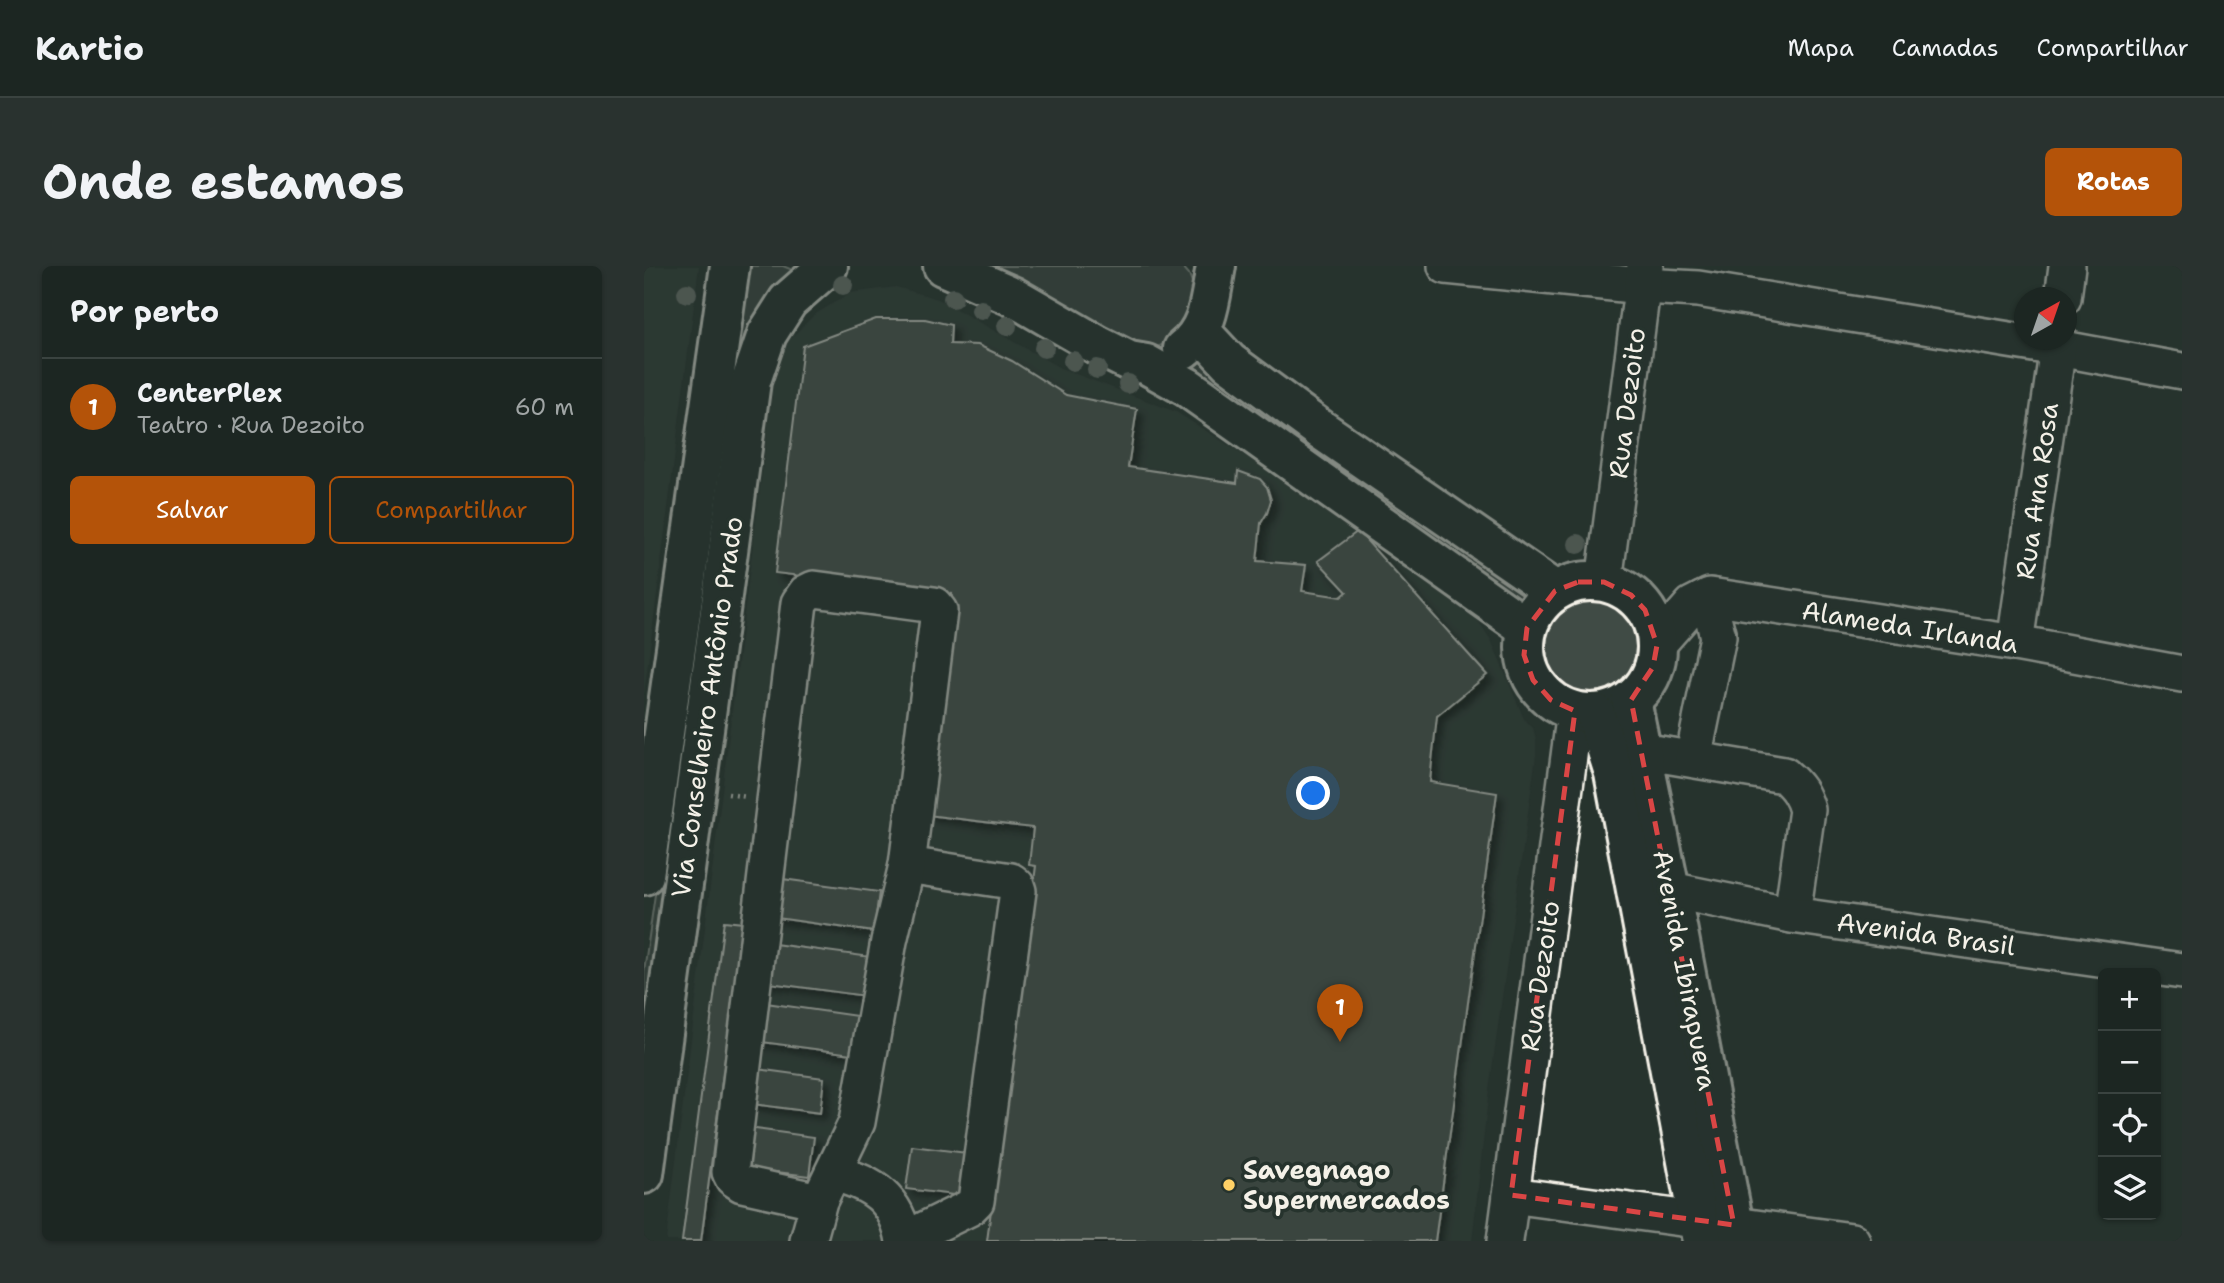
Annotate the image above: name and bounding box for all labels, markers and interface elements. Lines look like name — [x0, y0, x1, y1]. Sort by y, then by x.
text: Kartio — [35, 26, 144, 71]
text: Mapa — [1787, 32, 1854, 64]
text: Camadas — [1892, 32, 1999, 64]
text: Compartilhar — [2037, 32, 2189, 64]
button: Rotas — [2045, 148, 2182, 216]
text: Onde estamos — [42, 149, 405, 215]
north arrow — [2014, 287, 2077, 350]
text: Por perto — [70, 291, 219, 332]
street label: Rua Dezoito — [1600, 325, 1653, 480]
text: CenterPlex — [137, 375, 282, 410]
text: 1 — [88, 392, 98, 422]
text: 60 m — [515, 392, 574, 422]
street label: Rua Ana Rosa — [2007, 400, 2066, 582]
text: Teatro · Rua Dezoito — [137, 410, 365, 440]
button: Salvar — [70, 476, 315, 544]
button: Compartilhar — [329, 476, 574, 544]
street label: Via Conselheiro Antônio Prado — [662, 514, 751, 900]
street label: Alameda Irlanda — [1799, 592, 2021, 661]
your location — [1296, 776, 1330, 810]
street label: Avenida Ibirapuera — [1645, 847, 1726, 1093]
street label: Rua Dezoito — [1512, 898, 1567, 1054]
street label: Avenida Brasil — [1835, 904, 2018, 963]
map controls — [2098, 968, 2161, 1220]
button: + — [2098, 968, 2161, 1031]
pin: 1 — [1317, 984, 1363, 1042]
button: − — [2098, 1031, 2161, 1094]
button: locate — [2098, 1094, 2161, 1157]
place label: Savegnago Supermercados — [1243, 1152, 1450, 1217]
button: layers — [2098, 1157, 2161, 1220]
marker: Savegnago Supermercados — [1221, 1177, 1237, 1193]

